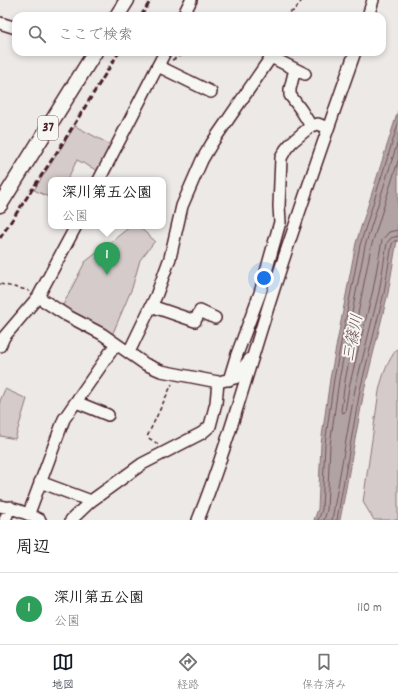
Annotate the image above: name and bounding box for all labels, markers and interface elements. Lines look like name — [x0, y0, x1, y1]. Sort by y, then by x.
search box — [12, 12, 386, 56]
icon: search — [26, 23, 48, 45]
text: ここで検索 — [58, 25, 133, 47]
road number: 37 — [38, 116, 58, 140]
popup — [48, 177, 166, 229]
text: 深川第五公園 — [62, 183, 152, 205]
text: 公園 — [62, 208, 88, 227]
pin: 1 — [94, 242, 120, 275]
your location — [254, 268, 274, 288]
water label: 三篠川 — [338, 312, 370, 364]
text: 周辺 — [16, 537, 50, 561]
text: 深川第五公園 — [54, 588, 144, 610]
text: 1 — [28, 599, 30, 618]
text: 110 m — [357, 599, 382, 618]
text: 公園 — [54, 613, 80, 632]
tab: 地図 — [52, 651, 74, 694]
tab: 経路 — [177, 651, 199, 694]
tab: 保存済み — [302, 651, 346, 694]

